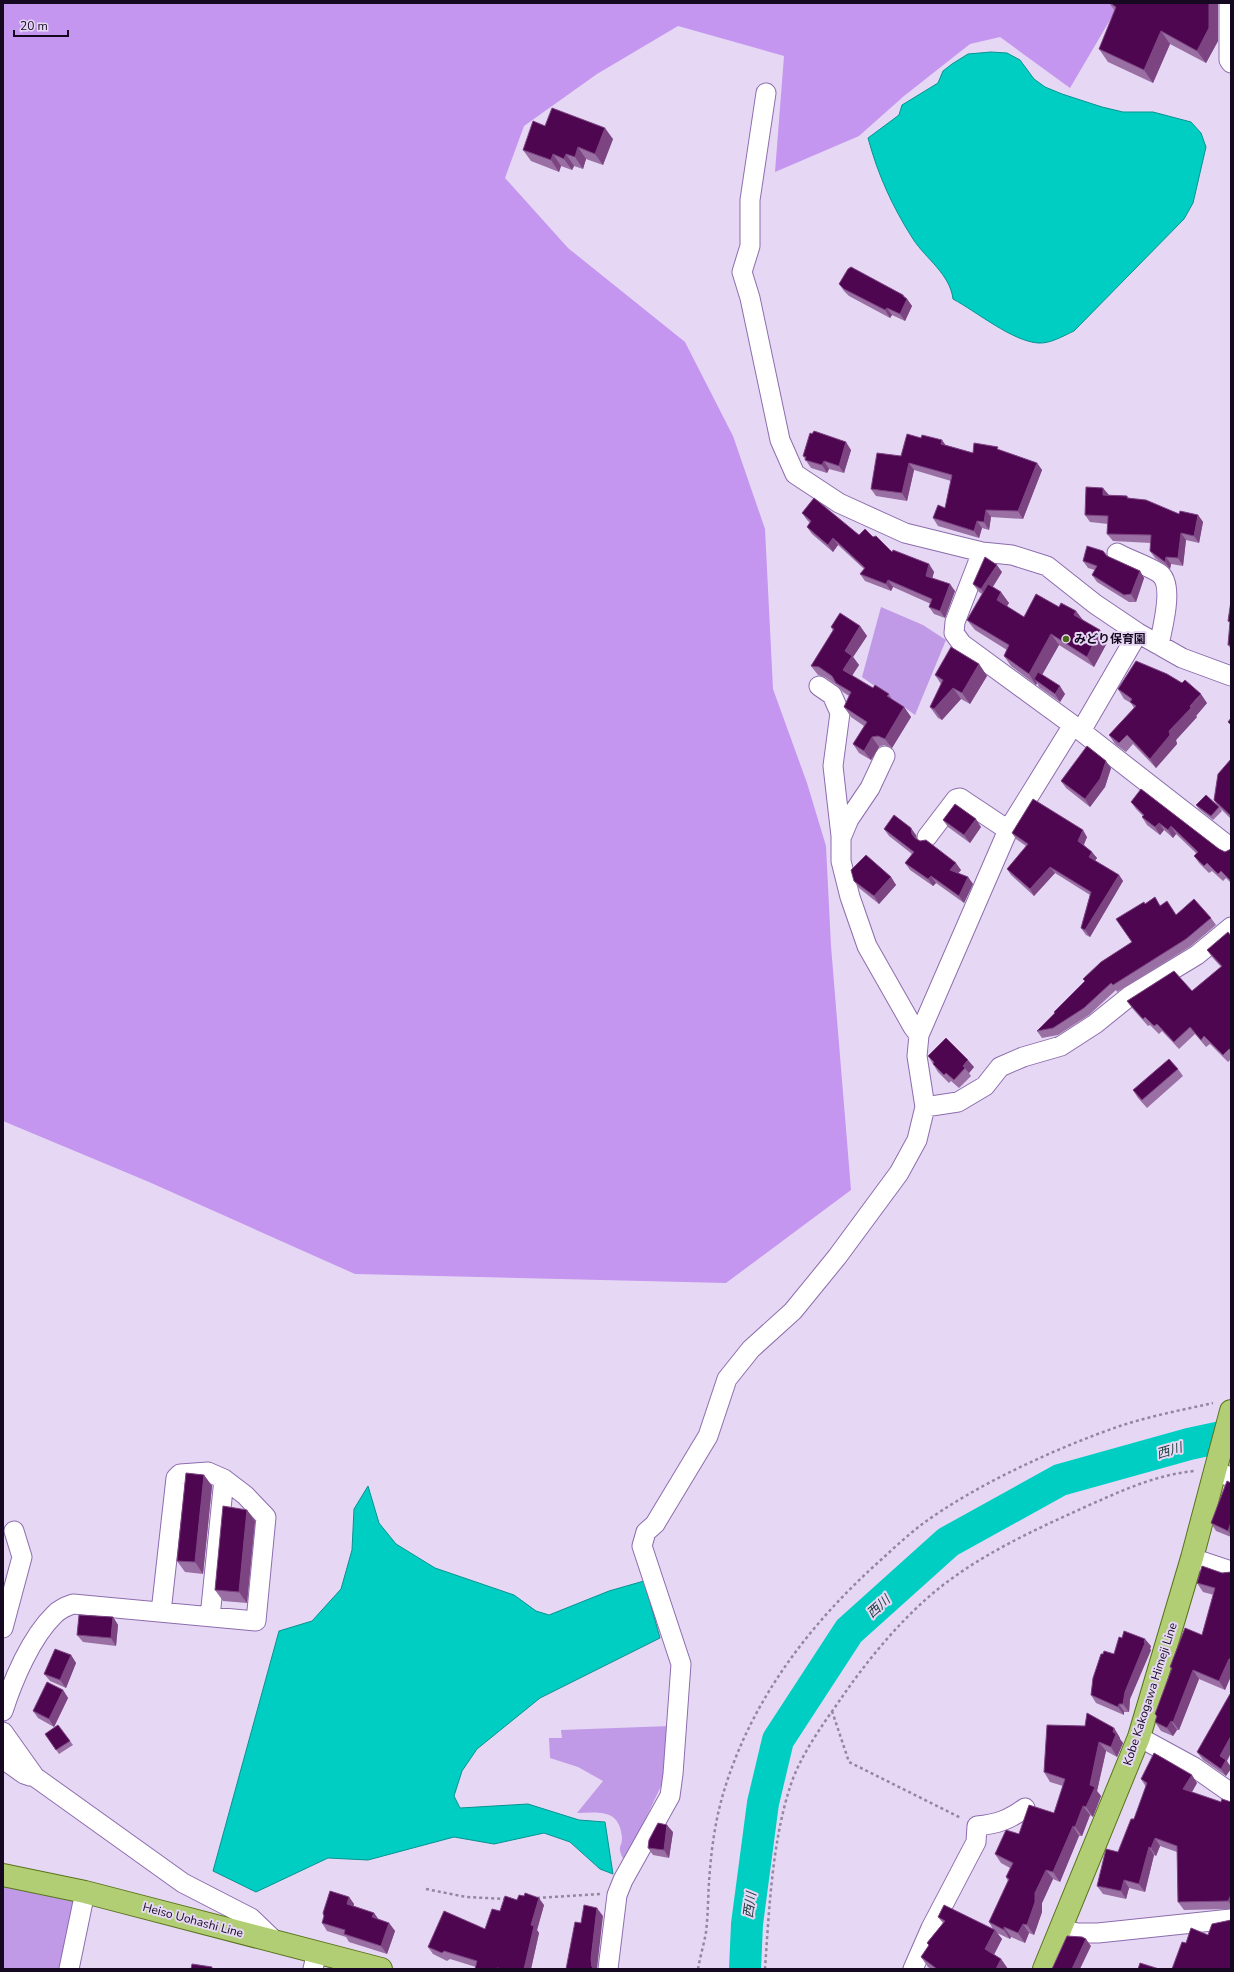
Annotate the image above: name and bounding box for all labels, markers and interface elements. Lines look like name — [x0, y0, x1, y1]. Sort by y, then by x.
scale bar — [14, 12, 68, 38]
text: 20 m — [20, 18, 48, 34]
place label: みどり保育園 — [1074, 631, 1146, 647]
marker: みどり保育園 — [1061, 634, 1071, 644]
water label: 西川 — [1154, 1438, 1186, 1463]
water label: 西川 — [863, 1590, 896, 1622]
street label: Kobe Kakogawa Himeji Line — [1119, 1620, 1181, 1768]
water label: 西川 — [739, 1889, 761, 1919]
street label: Heiso Uohashi Line — [141, 1899, 245, 1941]

